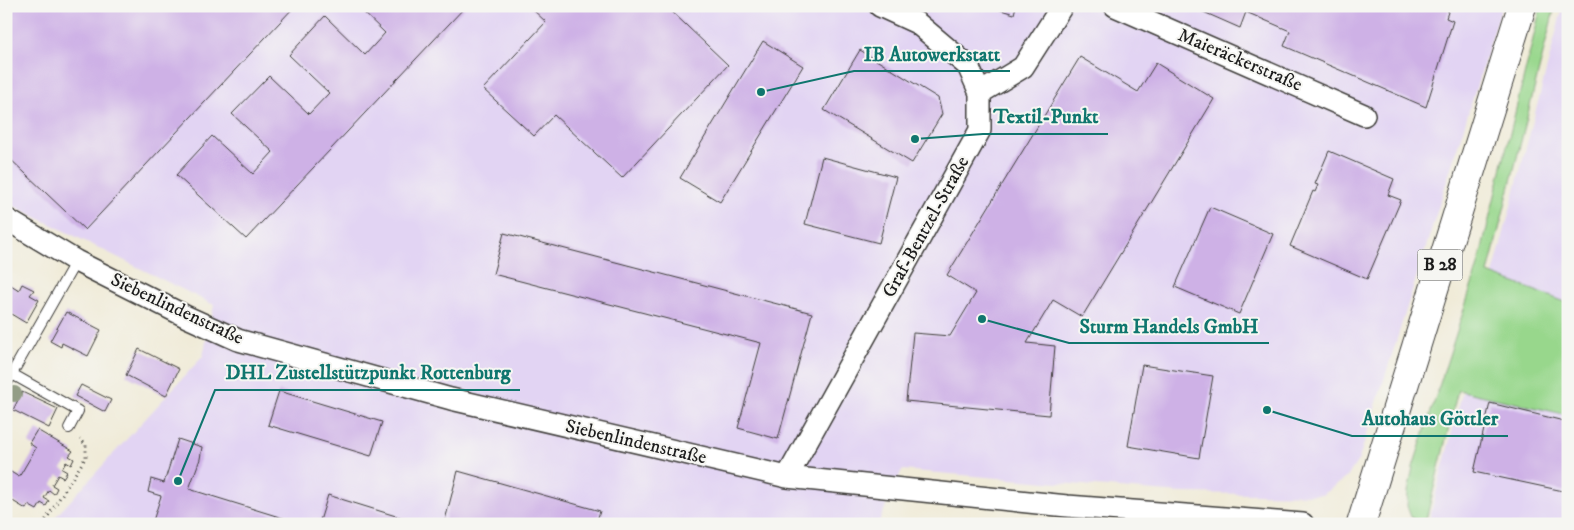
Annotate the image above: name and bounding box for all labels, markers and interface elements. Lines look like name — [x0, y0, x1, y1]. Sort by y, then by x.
street label: Maieräckerstraße — [1174, 24, 1306, 97]
callout: IB Autowerkstatt — [854, 36, 1010, 71]
text: IB Autowerkstatt — [864, 43, 1001, 68]
callout: Textil-Punkt — [983, 99, 1108, 134]
text: Textil-Punkt — [993, 105, 1099, 130]
street label: Graf-Bentzel-Straße — [878, 152, 974, 302]
road number: B 28 — [1418, 250, 1462, 280]
street label: Siebenlindenstraße — [107, 268, 247, 350]
callout: Sturm Handels GmbH — [1069, 308, 1269, 343]
text: Sturm Handels GmbH — [1079, 315, 1259, 340]
callout: DHL Zustellstützpunkt Rottenburg — [215, 355, 520, 390]
text: DHL Zustellstützpunkt Rottenburg — [225, 361, 512, 386]
callout: Autohaus Göttler — [1352, 401, 1508, 436]
text: Autohaus Göttler — [1361, 407, 1499, 432]
street label: Siebenlindenstraße — [563, 415, 709, 469]

